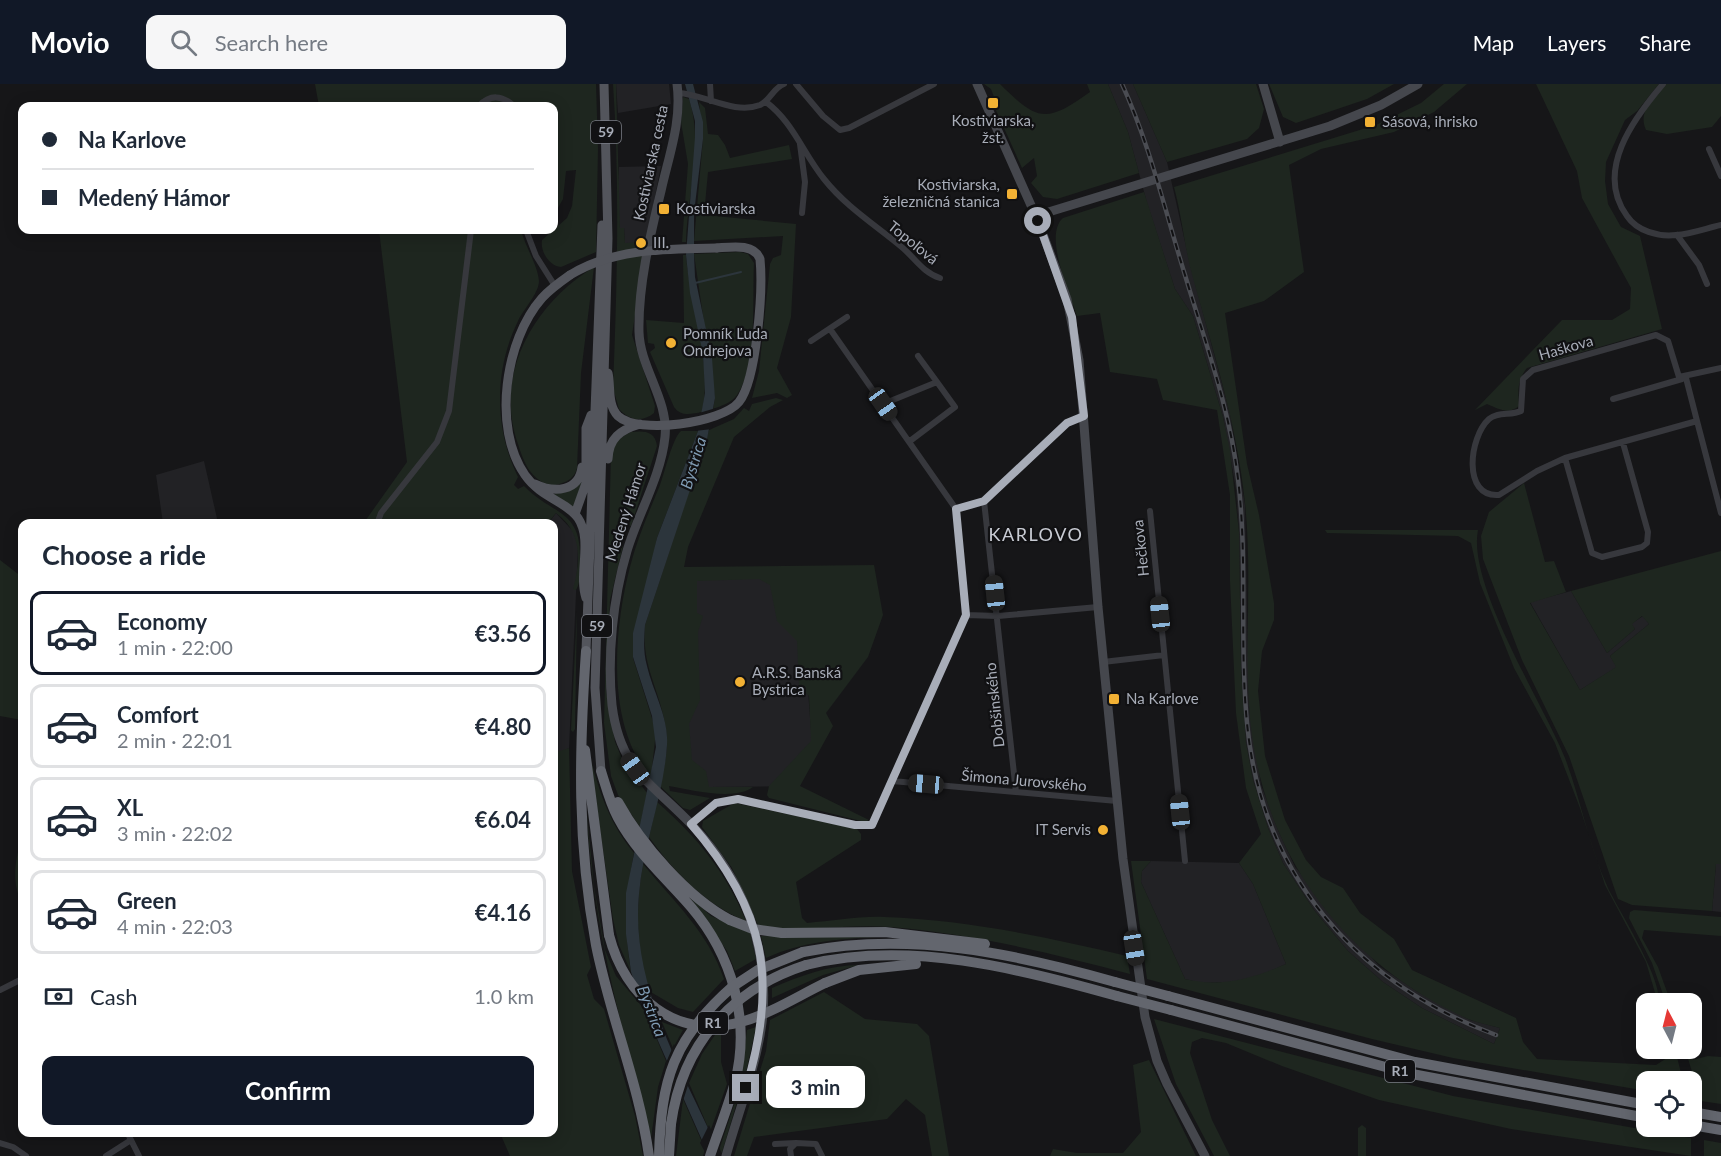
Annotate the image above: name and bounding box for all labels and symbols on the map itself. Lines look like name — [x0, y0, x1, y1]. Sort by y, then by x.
marker: Kostiviarska, žst. — [986, 96, 1000, 110]
street label: Kostiviarska cesta — [629, 103, 671, 222]
place label: Kostiviarska, žst. — [952, 111, 1034, 146]
place label: Sásová, ihrisko — [1382, 112, 1478, 130]
marker: Sásová, ihrisko — [1363, 115, 1377, 129]
road number: 59 — [591, 121, 621, 143]
place label: Kostiviarska, železničná stanica — [882, 175, 1000, 210]
marker: Kostiviarska, železničná stanica — [1005, 187, 1019, 201]
place label: Kostiviarska — [676, 199, 755, 217]
marker: Kostiviarska — [657, 202, 671, 216]
route start — [1024, 207, 1051, 234]
street label: Topoľová — [885, 217, 942, 268]
place label: III. — [653, 233, 669, 251]
marker: III. — [634, 236, 648, 250]
place label: Pomník Ľuda Ondrejova — [683, 324, 768, 359]
street label: Haškova — [1536, 331, 1595, 363]
marker: Pomník Ľuda Ondrejova — [664, 336, 678, 350]
car — [865, 384, 901, 424]
water label: Bystrica — [676, 434, 709, 491]
street label: Medený Hámor — [601, 460, 650, 563]
street label: Hečkova — [1128, 519, 1152, 577]
district label: KARLOVO — [989, 523, 1083, 545]
car — [984, 574, 1006, 612]
car — [1149, 595, 1171, 633]
road number: 59 — [582, 615, 612, 637]
street label: Dobšinského — [981, 662, 1007, 748]
place label: A.R.S. Banská Bystrica — [752, 663, 841, 698]
marker: A.R.S. Banská Bystrica — [733, 675, 747, 689]
place label: Na Karlove — [1126, 689, 1199, 707]
marker: Na Karlove — [1107, 692, 1121, 706]
car — [617, 749, 653, 789]
street label: Šimona Jurovského — [961, 766, 1088, 794]
car — [907, 773, 945, 795]
car — [1169, 793, 1191, 831]
place label: IT Servis — [1035, 820, 1091, 838]
marker: IT Servis — [1096, 823, 1110, 837]
car — [1122, 929, 1146, 967]
water label: Bystrica — [634, 982, 671, 1039]
north arrow — [1636, 993, 1702, 1059]
road number: R1 — [698, 1012, 728, 1034]
road number: R1 — [1385, 1060, 1415, 1082]
callout: 3 min — [767, 1067, 866, 1109]
route end — [732, 1074, 759, 1101]

